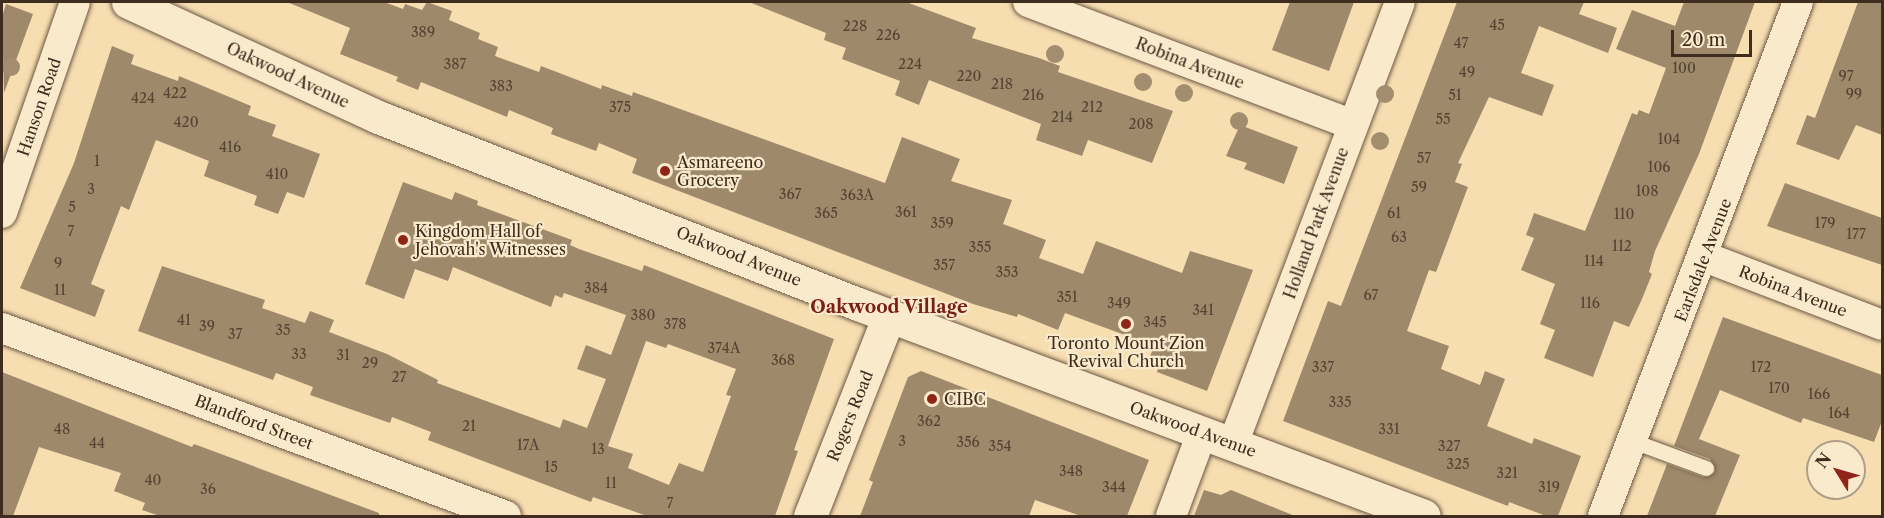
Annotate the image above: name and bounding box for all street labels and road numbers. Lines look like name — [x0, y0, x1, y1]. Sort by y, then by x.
street label: Robina Avenue — [1133, 33, 1247, 93]
street label: Oakwood Avenue — [223, 38, 353, 112]
street label: Hanson Road — [13, 55, 65, 159]
street label: Holland Park Avenue — [1279, 144, 1353, 302]
street label: Earlsdale Avenue — [1671, 195, 1735, 325]
street label: Oakwood Avenue — [673, 222, 805, 290]
street label: Robina Avenue — [1736, 261, 1850, 321]
street label: Rogers Road — [823, 368, 877, 464]
street label: Blandford Street — [192, 391, 316, 453]
street label: Oakwood Avenue — [1127, 397, 1259, 461]

